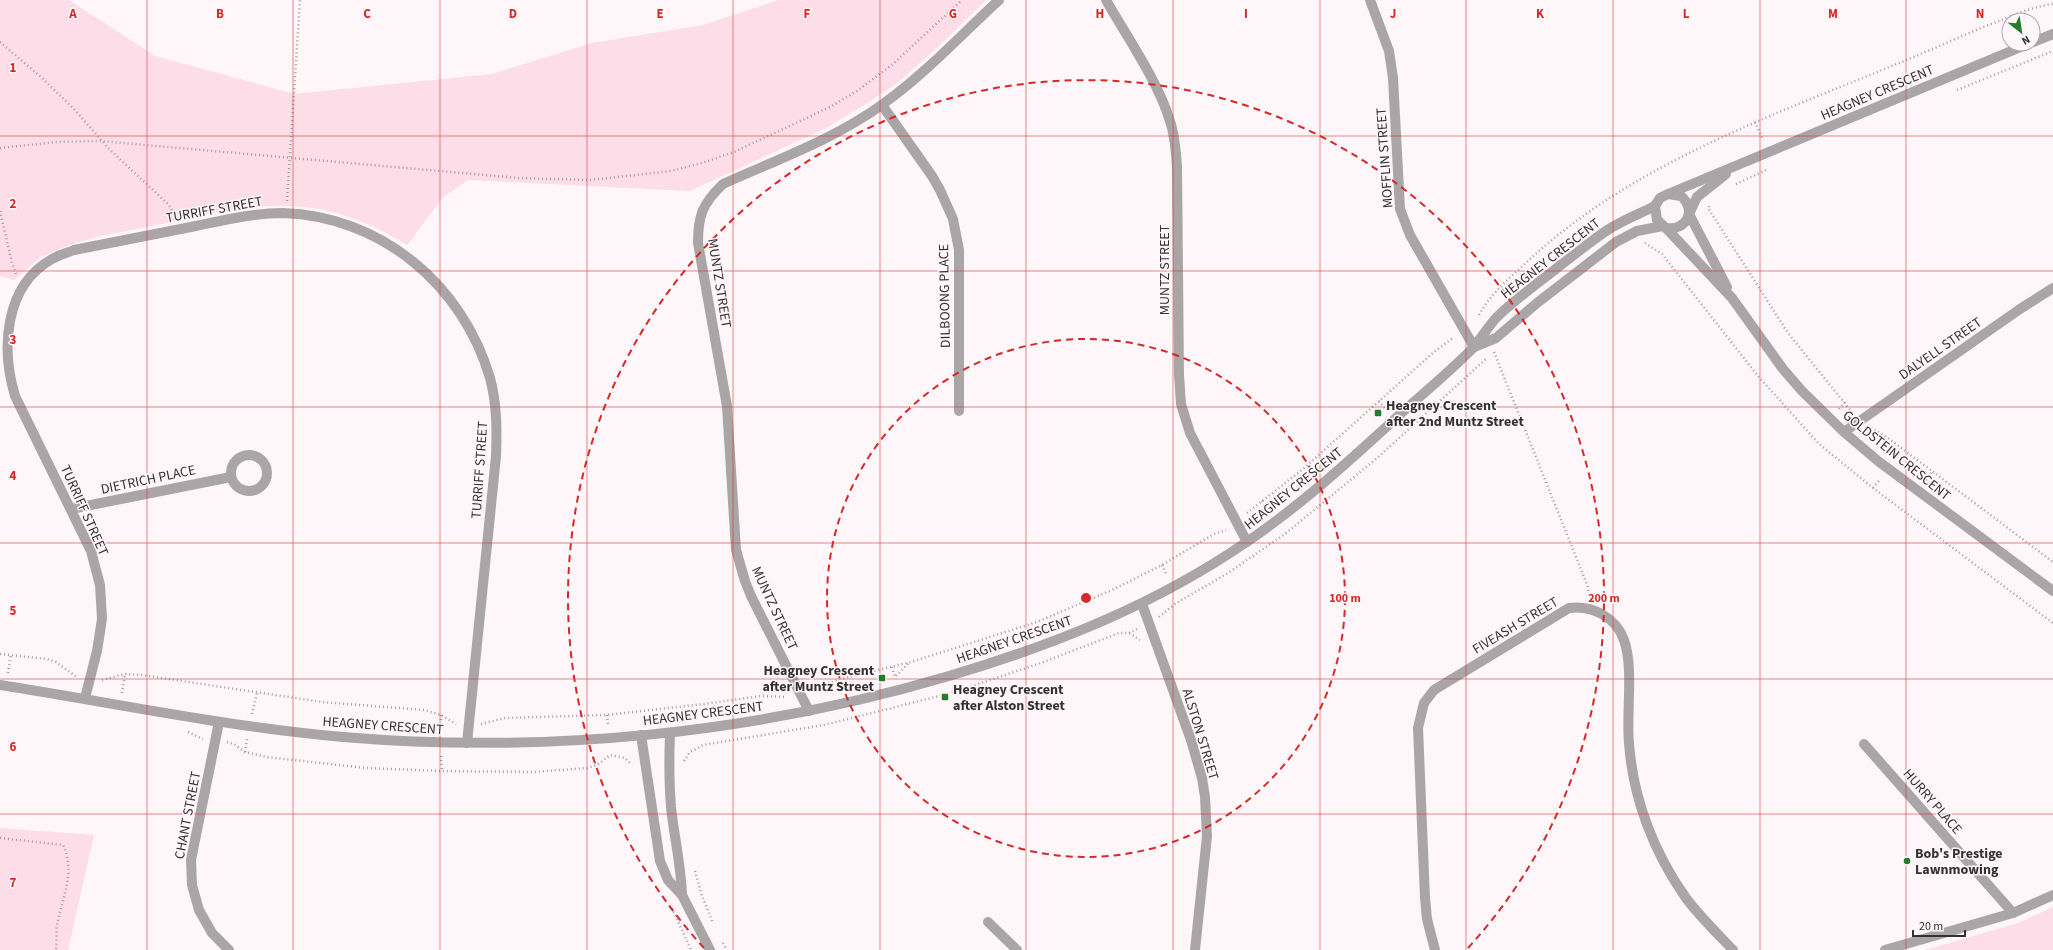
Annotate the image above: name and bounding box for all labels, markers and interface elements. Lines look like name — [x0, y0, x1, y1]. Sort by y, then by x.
text: A — [68, 5, 77, 23]
text: B — [216, 5, 224, 23]
text: C — [363, 5, 371, 23]
text: D — [509, 5, 517, 23]
text: E — [656, 5, 664, 23]
text: F — [804, 5, 811, 23]
text: G — [949, 5, 957, 23]
text: H — [1096, 5, 1104, 23]
text: I — [1244, 5, 1248, 23]
text: J — [1390, 5, 1396, 23]
text: K — [1536, 5, 1545, 23]
text: L — [1683, 5, 1690, 23]
text: M — [1828, 5, 1838, 23]
text: N — [1976, 5, 1984, 23]
north arrow — [2001, 12, 2041, 52]
text: N — [2019, 32, 2033, 49]
text: 1 — [10, 59, 17, 77]
street label: HEAGNEY CRESCENT — [1818, 60, 1938, 126]
street label: MOFFLIN STREET — [1371, 107, 1398, 209]
street label: TURRIFF STREET — [164, 192, 265, 228]
text: 2 — [10, 195, 17, 213]
street label: HEAGNEY CRESCENT — [1497, 213, 1605, 304]
street label: MUNTZ STREET — [1155, 224, 1175, 315]
street label: MUNTZ STREET — [702, 237, 736, 330]
street label: DILBOONG PLACE — [934, 244, 956, 348]
street label: DALYELL STREET — [1895, 312, 1987, 385]
text: 3 — [10, 331, 17, 349]
place label: Heagney Crescent after 2nd Muntz Street — [1386, 396, 1524, 432]
street label: GOLDSTEIN CRESCENT — [1838, 406, 1955, 506]
marker: Heagney Crescent after 2nd Muntz Street — [1373, 408, 1383, 418]
street label: TURRIFF STREET — [467, 420, 493, 520]
street label: HEAGNEY CRESCENT — [1240, 443, 1347, 535]
street label: DIETRICH PLACE — [99, 460, 197, 500]
street label: TURRIFF STREET — [55, 462, 113, 560]
text: 4 — [10, 467, 17, 485]
street label: MUNTZ STREET — [746, 563, 802, 654]
text: 100 m — [1329, 590, 1361, 607]
text: 200 m — [1588, 590, 1620, 607]
centre of rings — [1079, 591, 1093, 605]
street label: FIVEASH STREET — [1469, 592, 1563, 659]
text: 5 — [10, 602, 17, 620]
street label: HEAGNEY CRESCENT — [954, 611, 1075, 669]
place label: Heagney Crescent after Muntz Street — [762, 661, 875, 697]
marker: Heagney Crescent after Muntz Street — [877, 673, 887, 683]
place label: Heagney Crescent after Alston Street — [953, 680, 1066, 716]
street label: ALSTON STREET — [1177, 686, 1224, 783]
marker: Heagney Crescent after Alston Street — [940, 692, 950, 702]
street label: HEAGNEY CRESCENT — [642, 697, 765, 731]
street label: HEAGNEY CRESCENT — [322, 712, 445, 740]
text: 6 — [10, 738, 17, 756]
street label: HURRY PLACE — [1898, 764, 1966, 839]
street label: CHANT STREET — [170, 769, 206, 861]
place label: Bob's Prestige Lawnmowing — [1915, 844, 2003, 880]
marker: Bob's Prestige Lawnmowing — [1902, 856, 1912, 866]
text: 7 — [10, 874, 17, 892]
scale bar — [1913, 912, 1965, 938]
text: 20 m — [1919, 918, 1943, 935]

